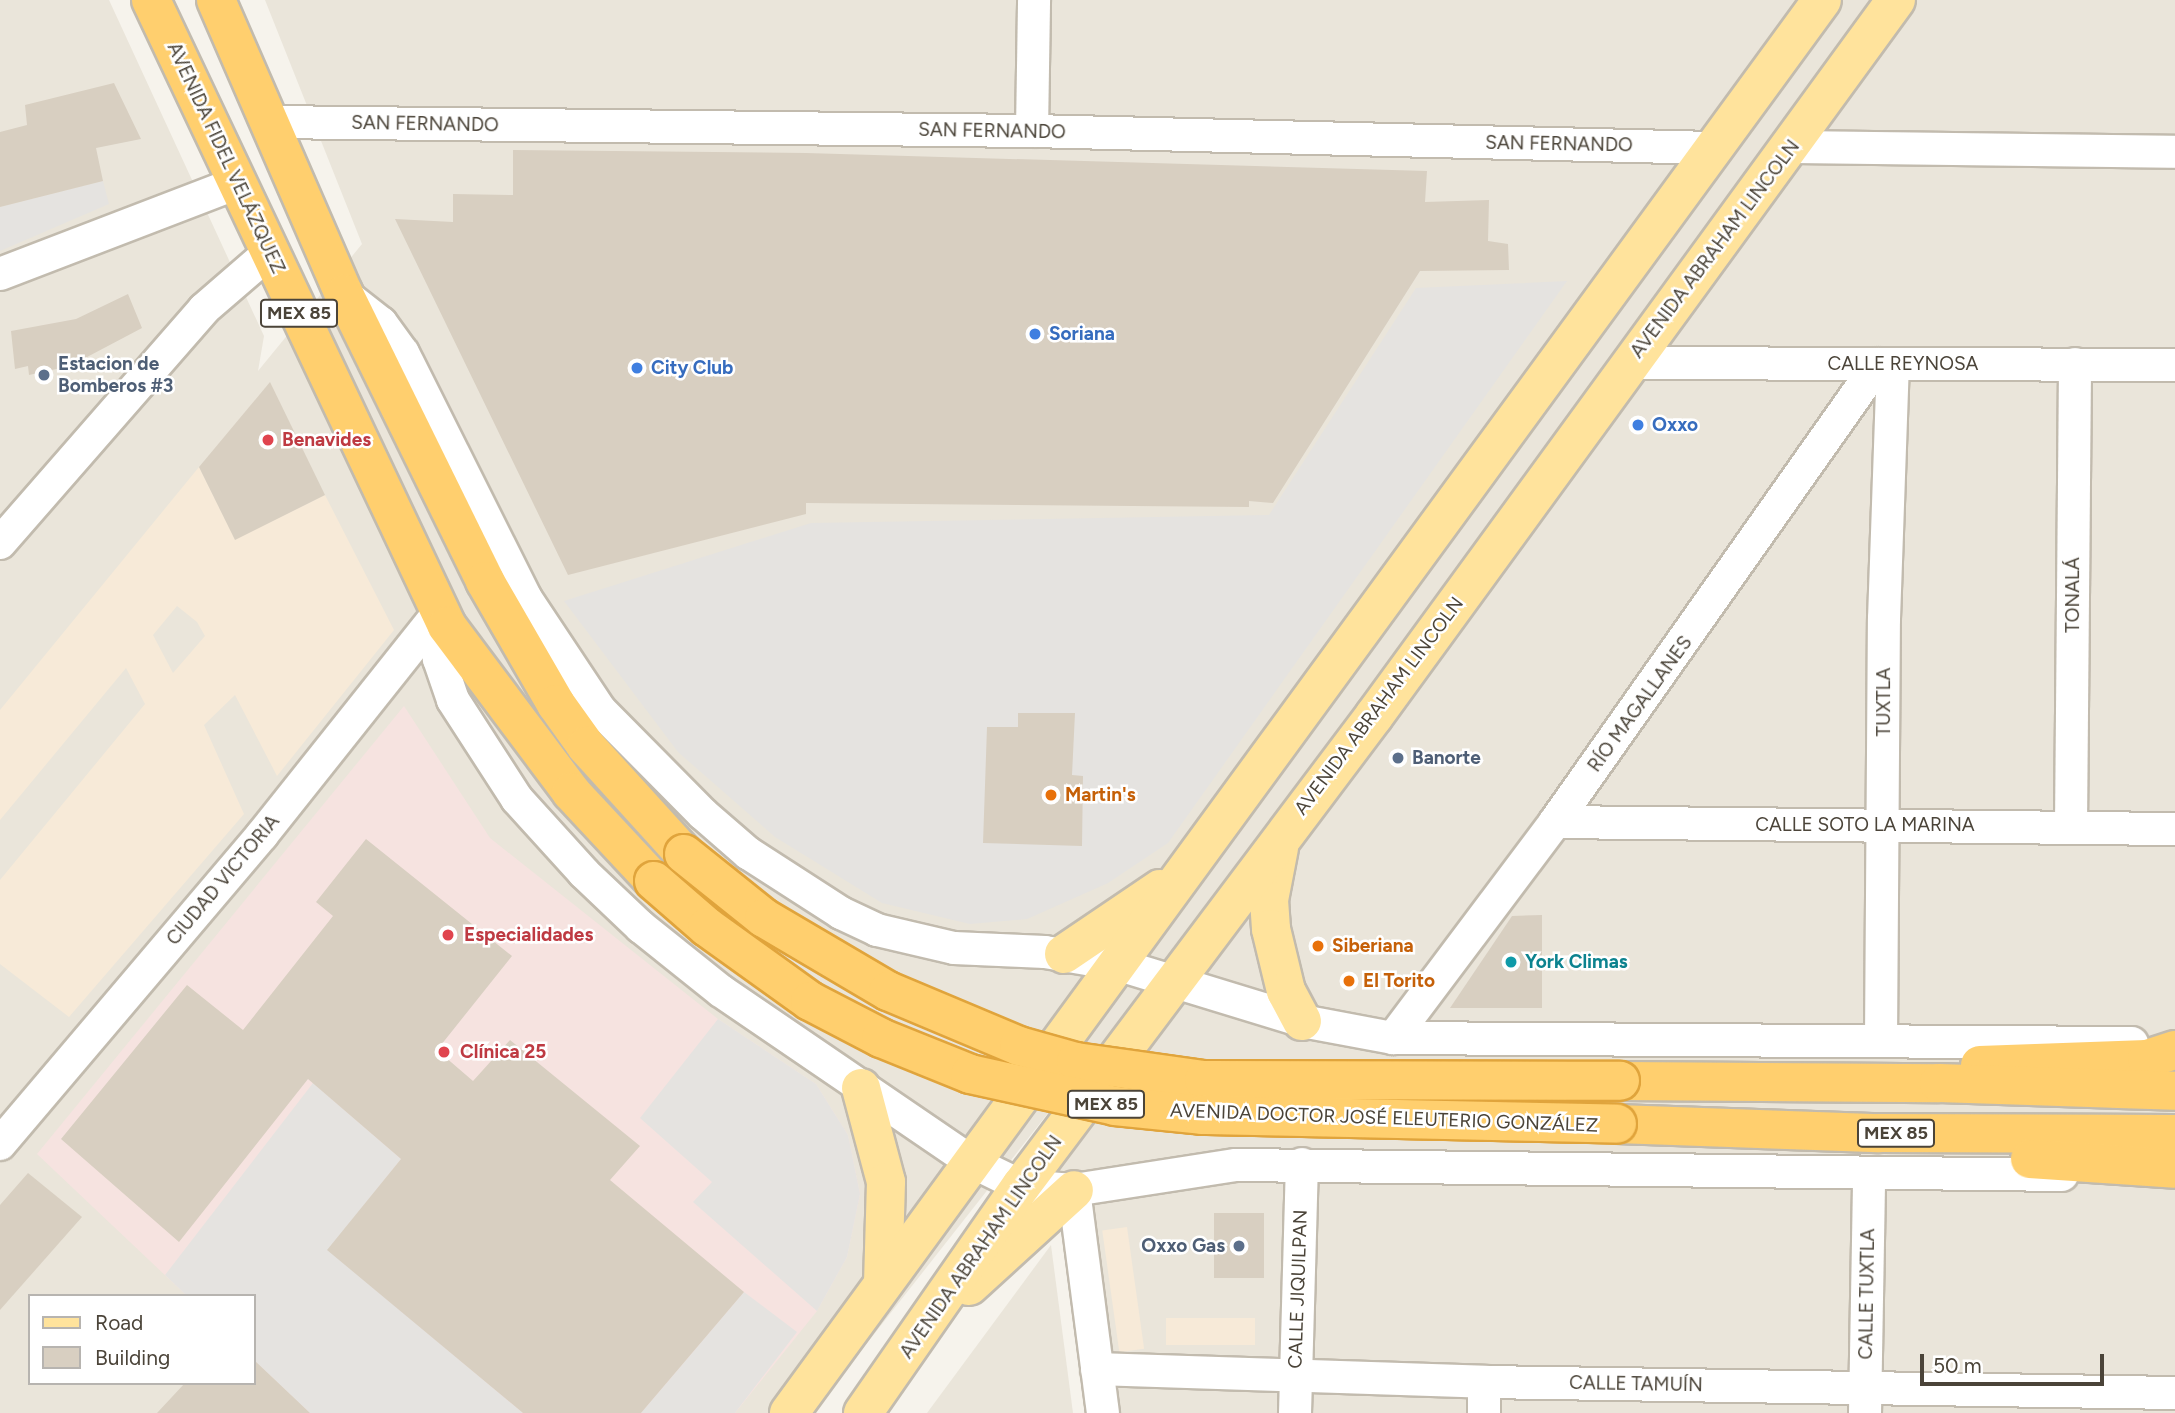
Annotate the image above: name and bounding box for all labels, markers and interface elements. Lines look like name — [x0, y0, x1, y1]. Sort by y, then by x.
street label: AVENIDA FIDEL VELÁZQUEZ — [162, 39, 290, 277]
street label: SAN FERNANDO — [351, 111, 499, 137]
street label: SAN FERNANDO — [918, 118, 1066, 144]
street label: SAN FERNANDO — [1485, 131, 1633, 157]
street label: AVENIDA ABRAHAM LINCOLN — [1626, 136, 1804, 362]
road number: MEX 85 — [259, 298, 339, 328]
place label: Soriana — [1049, 323, 1115, 345]
marker: Soriana — [1027, 326, 1043, 342]
place label: Estacion de Bomberos #3 — [58, 353, 173, 397]
street label: CALLE REYNOSA — [1828, 353, 1978, 375]
place label: City Club — [651, 357, 733, 379]
marker: City Club — [629, 360, 645, 376]
marker: Estacion de Bomberos #3 — [36, 367, 52, 383]
place label: Oxxo — [1652, 414, 1698, 436]
marker: Oxxo — [1630, 417, 1646, 433]
place label: Benavides — [282, 429, 371, 451]
marker: Benavides — [260, 432, 276, 448]
street label: TONALÁ — [2062, 557, 2084, 633]
street label: AVENIDA ABRAHAM LINCOLN — [1290, 593, 1468, 819]
street label: RÍO MAGALLANES — [1583, 632, 1697, 776]
street label: TUXTLA — [1873, 668, 1895, 736]
place label: Banorte — [1412, 747, 1481, 769]
marker: Banorte — [1390, 750, 1406, 766]
place label: Martin's — [1065, 784, 1136, 806]
marker: Martin's — [1043, 787, 1059, 803]
street label: CIUDAD VICTORIA — [162, 810, 284, 950]
street label: CALLE SOTO LA MARINA — [1755, 814, 1975, 836]
place label: Especialidades — [464, 924, 593, 946]
marker: Especialidades — [438, 925, 458, 945]
place label: Siberiana — [1332, 935, 1414, 957]
marker: Siberiana — [1310, 938, 1326, 954]
place label: York Climas — [1525, 951, 1628, 973]
marker: York Climas — [1503, 954, 1519, 970]
place label: El Torito — [1363, 970, 1435, 992]
marker: El Torito — [1341, 973, 1357, 989]
place label: Clínica 25 — [460, 1041, 546, 1063]
marker: Clínica 25 — [434, 1042, 454, 1062]
road number: MEX 85 — [1066, 1090, 1146, 1119]
street label: AVENIDA DOCTOR JOSÉ ELEUTERIO GONZÁLEZ — [1169, 1099, 1599, 1137]
road number: MEX 85 — [1856, 1118, 1936, 1148]
street label: AVENIDA ABRAHAM LINCOLN — [895, 1131, 1067, 1363]
street label: CALLE JIQUILPAN — [1284, 1209, 1312, 1369]
street label: CALLE TUXTLA — [1854, 1228, 1880, 1360]
place label: Oxxo Gas — [1141, 1235, 1225, 1257]
marker: Oxxo Gas — [1231, 1238, 1247, 1254]
legend — [28, 1294, 256, 1385]
text: Road — [95, 1310, 143, 1335]
scale bar — [1923, 1340, 2107, 1384]
text: Building — [95, 1345, 170, 1370]
text: 50 m — [1933, 1353, 1982, 1378]
street label: CALLE TAMUÍN — [1569, 1371, 1703, 1397]

